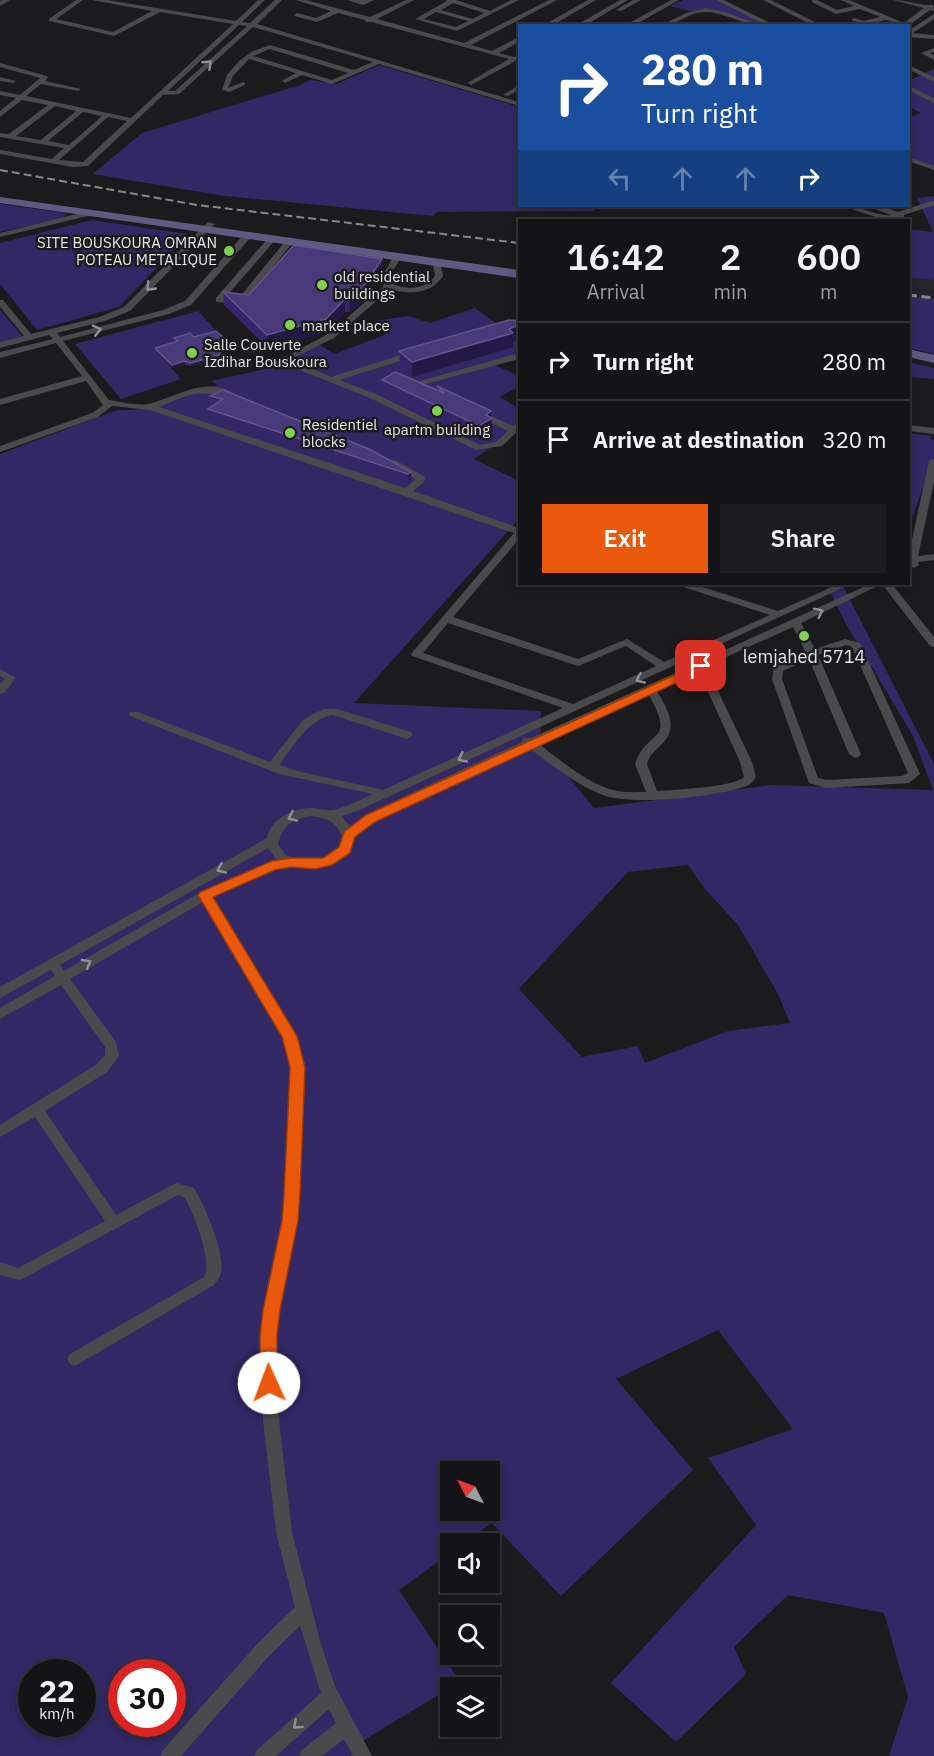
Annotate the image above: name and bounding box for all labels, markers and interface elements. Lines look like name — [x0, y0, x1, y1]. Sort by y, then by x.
text: 280 m — [641, 42, 764, 97]
icon: right — [542, 48, 620, 126]
one-way arrow — [202, 60, 212, 71]
text: Turn right — [641, 95, 758, 130]
icon: left — [603, 162, 636, 195]
icon: ahead — [666, 162, 699, 195]
icon: ahead — [729, 162, 762, 195]
icon: right — [792, 162, 825, 195]
place label: SITE BOUSKOURA OMRAN POTEAU METALIQUE — [37, 233, 217, 269]
text: 16:42 — [567, 233, 665, 280]
text: 2 — [720, 233, 741, 280]
text: 600 — [796, 233, 861, 280]
marker: SITE BOUSKOURA OMRAN POTEAU METALIQUE — [222, 244, 236, 258]
place label: old residential buildings — [334, 267, 430, 303]
marker: old residential buildings — [315, 278, 329, 292]
text: Arrival — [587, 278, 645, 305]
text: min — [714, 278, 747, 305]
text: m — [820, 278, 837, 305]
one-way arrow — [147, 279, 158, 290]
place label: market place — [302, 316, 390, 335]
marker: market place — [283, 318, 297, 332]
one-way arrow — [92, 325, 102, 338]
place label: Salle Couverte Izdihar Bouskoura — [204, 335, 327, 371]
icon: right — [542, 345, 575, 378]
marker: Salle Couverte Izdihar Bouskoura — [185, 346, 199, 360]
text: Turn right — [593, 347, 694, 376]
text: 280 m — [822, 347, 886, 376]
marker: apartm building — [430, 404, 444, 418]
place label: Residentiel blocks — [302, 415, 377, 451]
place label: apartm building — [384, 420, 490, 439]
icon: arrive — [542, 423, 575, 456]
text: Arrive at destination — [593, 425, 804, 454]
text: 320 m — [822, 425, 886, 454]
marker: Residentiel blocks — [283, 426, 297, 440]
button: Exit — [542, 504, 708, 573]
button: Share — [720, 504, 886, 573]
one-way arrow — [812, 607, 823, 619]
marker: lemjahed 5714 — [797, 629, 811, 643]
pin — [675, 640, 726, 691]
place label: lemjahed 5714 — [743, 645, 865, 668]
icon: arrive — [684, 649, 717, 682]
one-way arrow — [636, 671, 647, 683]
one-way arrow — [458, 750, 469, 762]
one-way arrow — [288, 810, 299, 822]
one-way arrow — [216, 862, 227, 874]
one-way arrow — [81, 959, 91, 970]
position arrow — [237, 1351, 301, 1415]
north arrow — [440, 1461, 500, 1521]
map controls — [440, 1461, 500, 1737]
button: sound — [440, 1533, 500, 1593]
button: search — [440, 1605, 500, 1665]
speed limit sign: 30 — [108, 1659, 186, 1737]
text: 22 — [39, 1671, 75, 1710]
button: layers — [440, 1677, 500, 1737]
text: km/h — [39, 1704, 75, 1723]
one-way arrow — [293, 1718, 304, 1729]

